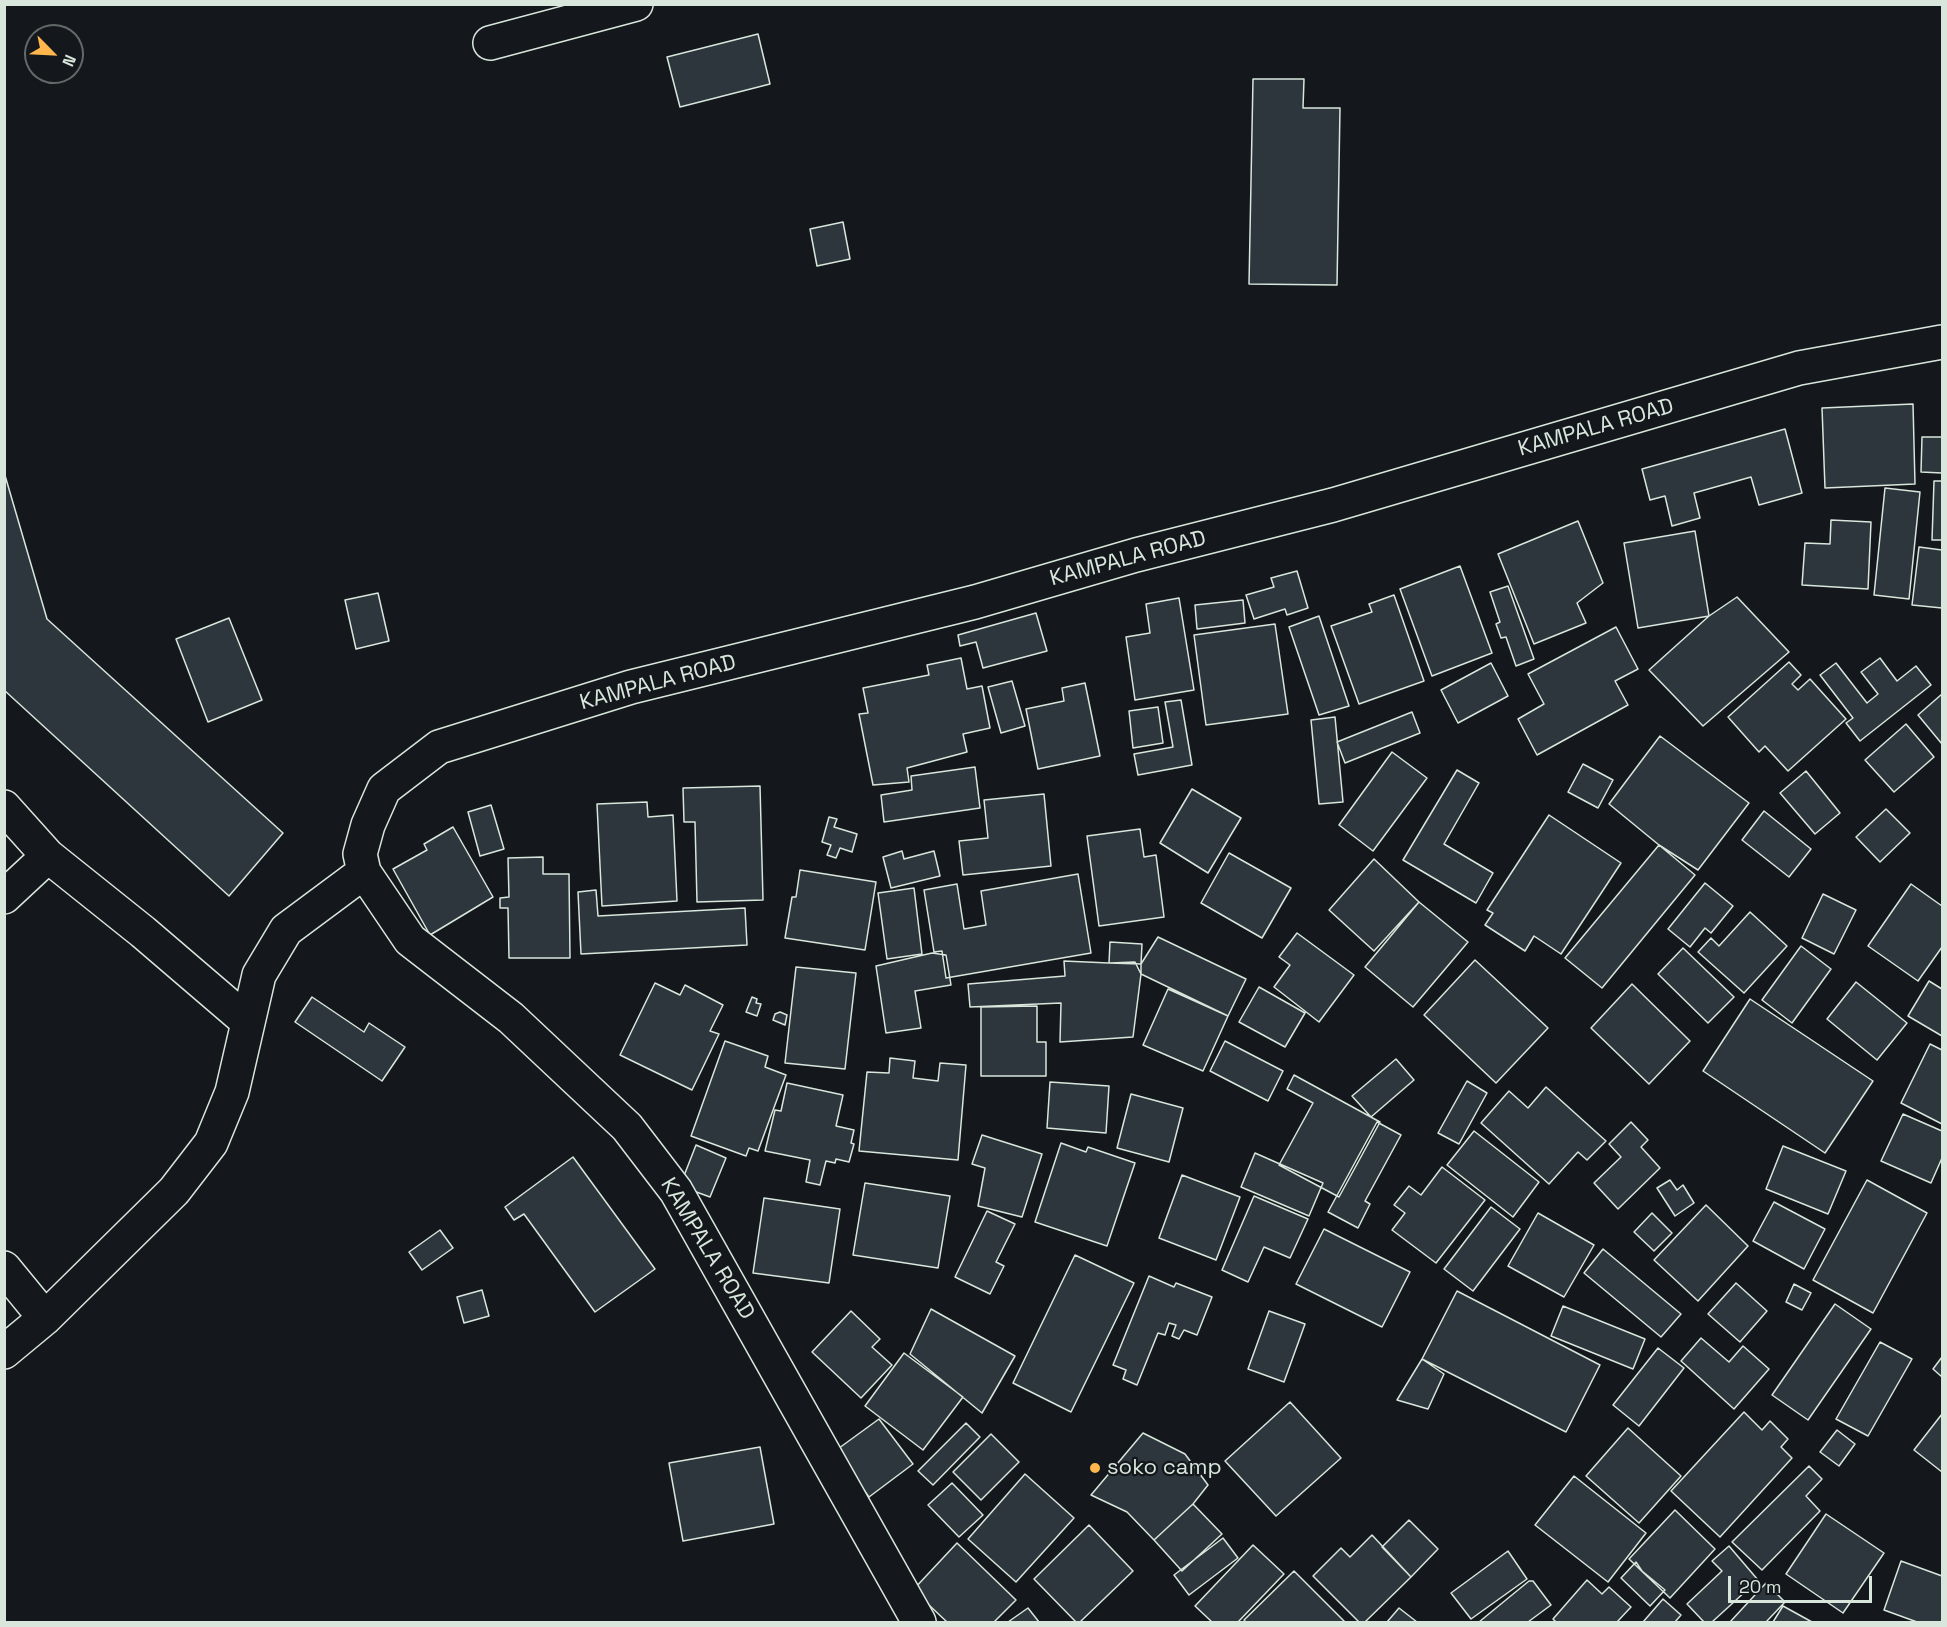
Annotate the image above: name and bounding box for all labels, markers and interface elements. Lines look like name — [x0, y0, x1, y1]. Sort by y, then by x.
north arrow — [24, 24, 84, 84]
text: N — [57, 52, 81, 70]
street label: KAMPALA ROAD — [1515, 393, 1677, 463]
street label: KAMPALA ROAD — [1047, 525, 1209, 593]
street label: KAMPALA ROAD — [577, 649, 739, 717]
street label: KAMPALA ROAD — [654, 1173, 760, 1325]
place label: soko camp — [1107, 1455, 1222, 1481]
marker: soko camp — [1088, 1461, 1102, 1475]
scale bar — [1731, 1564, 1875, 1602]
text: 20 m — [1739, 1575, 1782, 1598]

